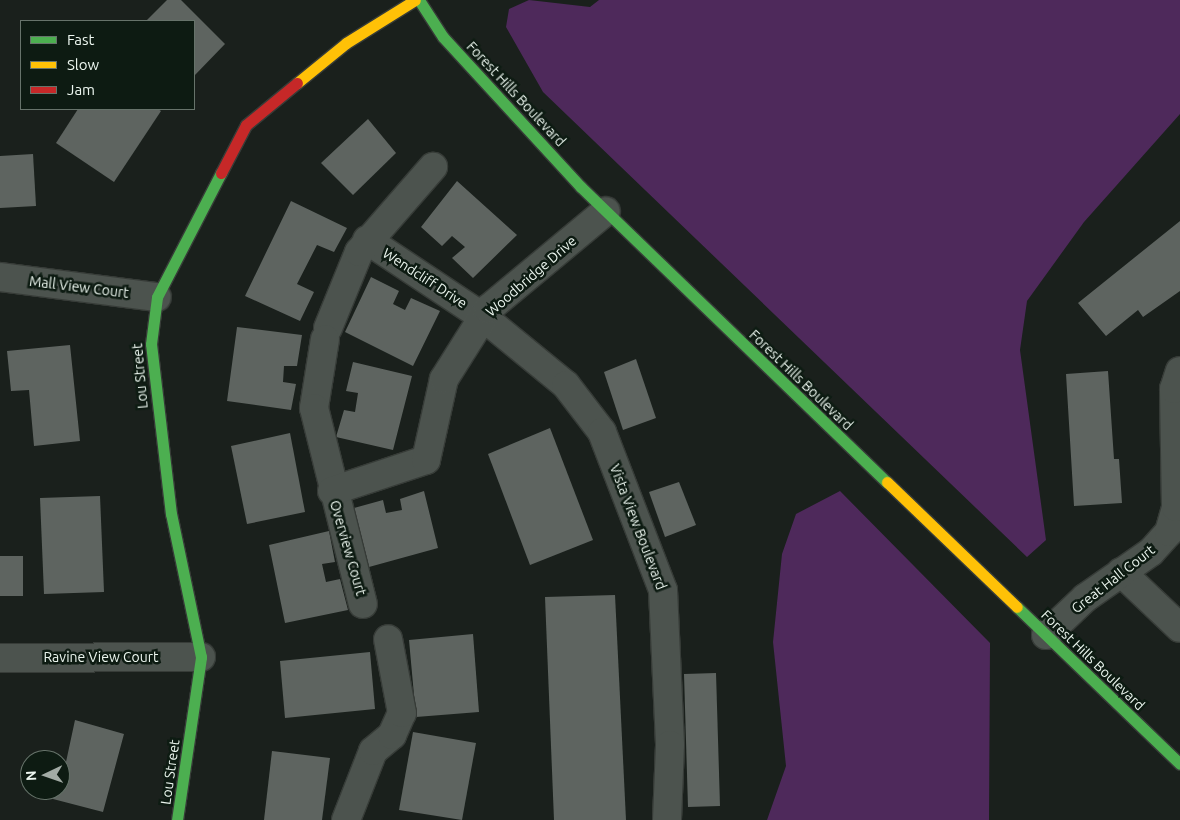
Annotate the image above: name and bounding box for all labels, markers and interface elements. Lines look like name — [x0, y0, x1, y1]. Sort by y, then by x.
legend — [20, 20, 195, 110]
text: Fast — [67, 31, 94, 48]
street label: Forest Hills Boulevard — [463, 38, 569, 150]
text: Slow — [67, 56, 99, 73]
text: Jam — [67, 81, 95, 98]
street label: Woodbridge Drive — [482, 232, 580, 320]
street label: Wendcliff Drive — [380, 244, 470, 312]
street label: Mall View Court — [28, 273, 130, 301]
street label: Forest Hills Boulevard — [746, 326, 856, 434]
street label: Lou Street — [129, 343, 151, 409]
street label: Vista View Boulevard — [606, 462, 670, 592]
street label: Overview Court — [326, 498, 370, 598]
street label: Great Hall Court — [1068, 541, 1158, 617]
street label: Forest Hills Boulevard — [1038, 606, 1148, 714]
street label: Ravine View Court — [43, 649, 159, 665]
street label: Lou Street — [157, 738, 183, 806]
north arrow — [20, 750, 70, 800]
text: N — [23, 770, 39, 781]

